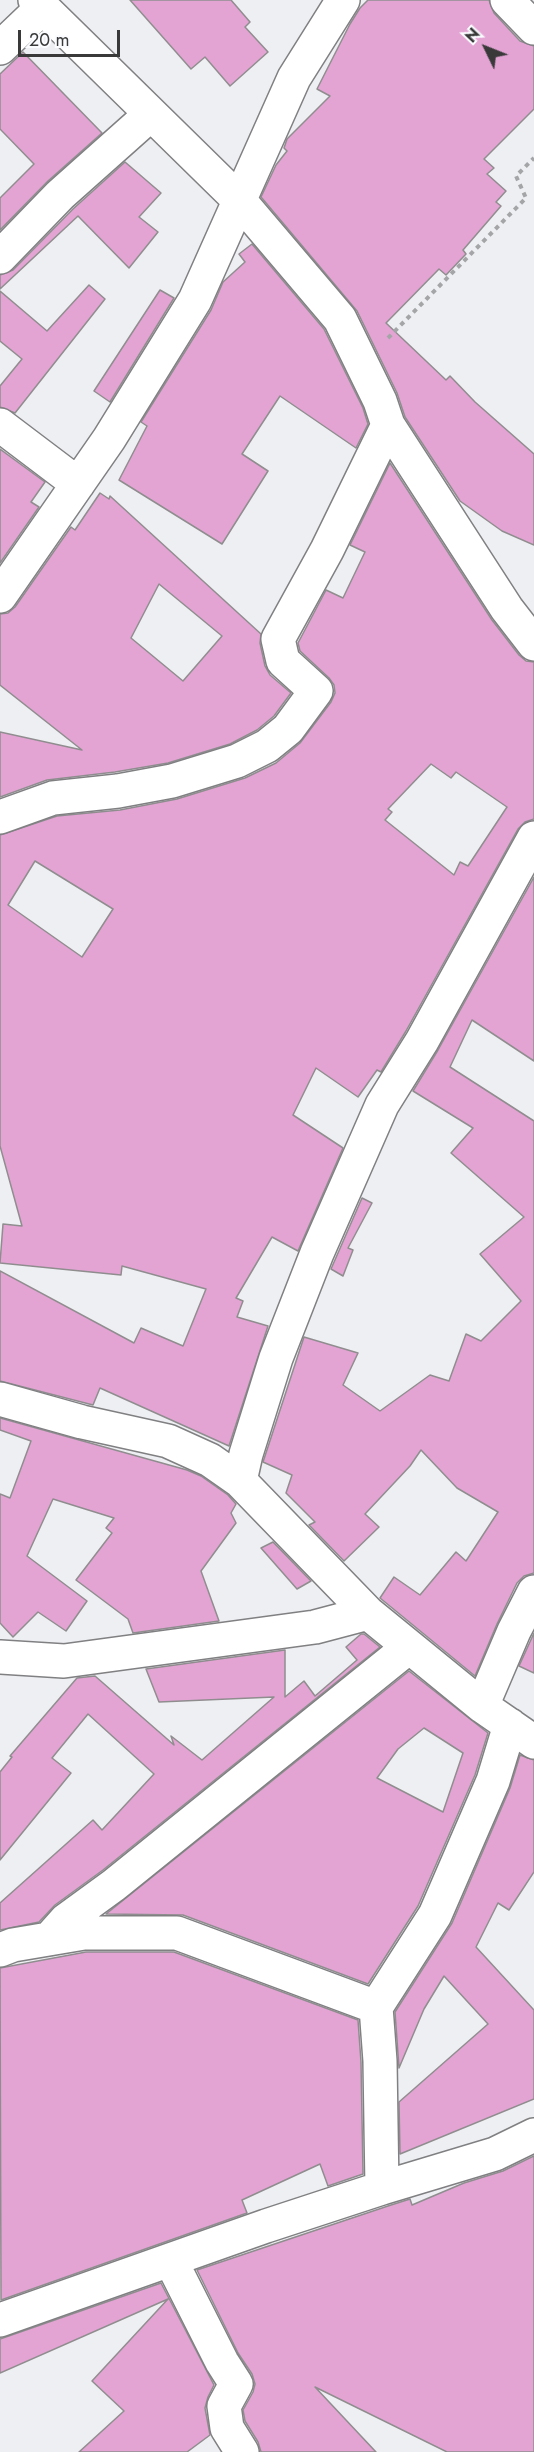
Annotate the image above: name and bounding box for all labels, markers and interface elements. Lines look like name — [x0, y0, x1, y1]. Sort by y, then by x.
scale bar — [21, 18, 123, 56]
north arrow — [456, 18, 516, 78]
text: N — [460, 23, 485, 48]
text: 20 m — [29, 27, 69, 53]

